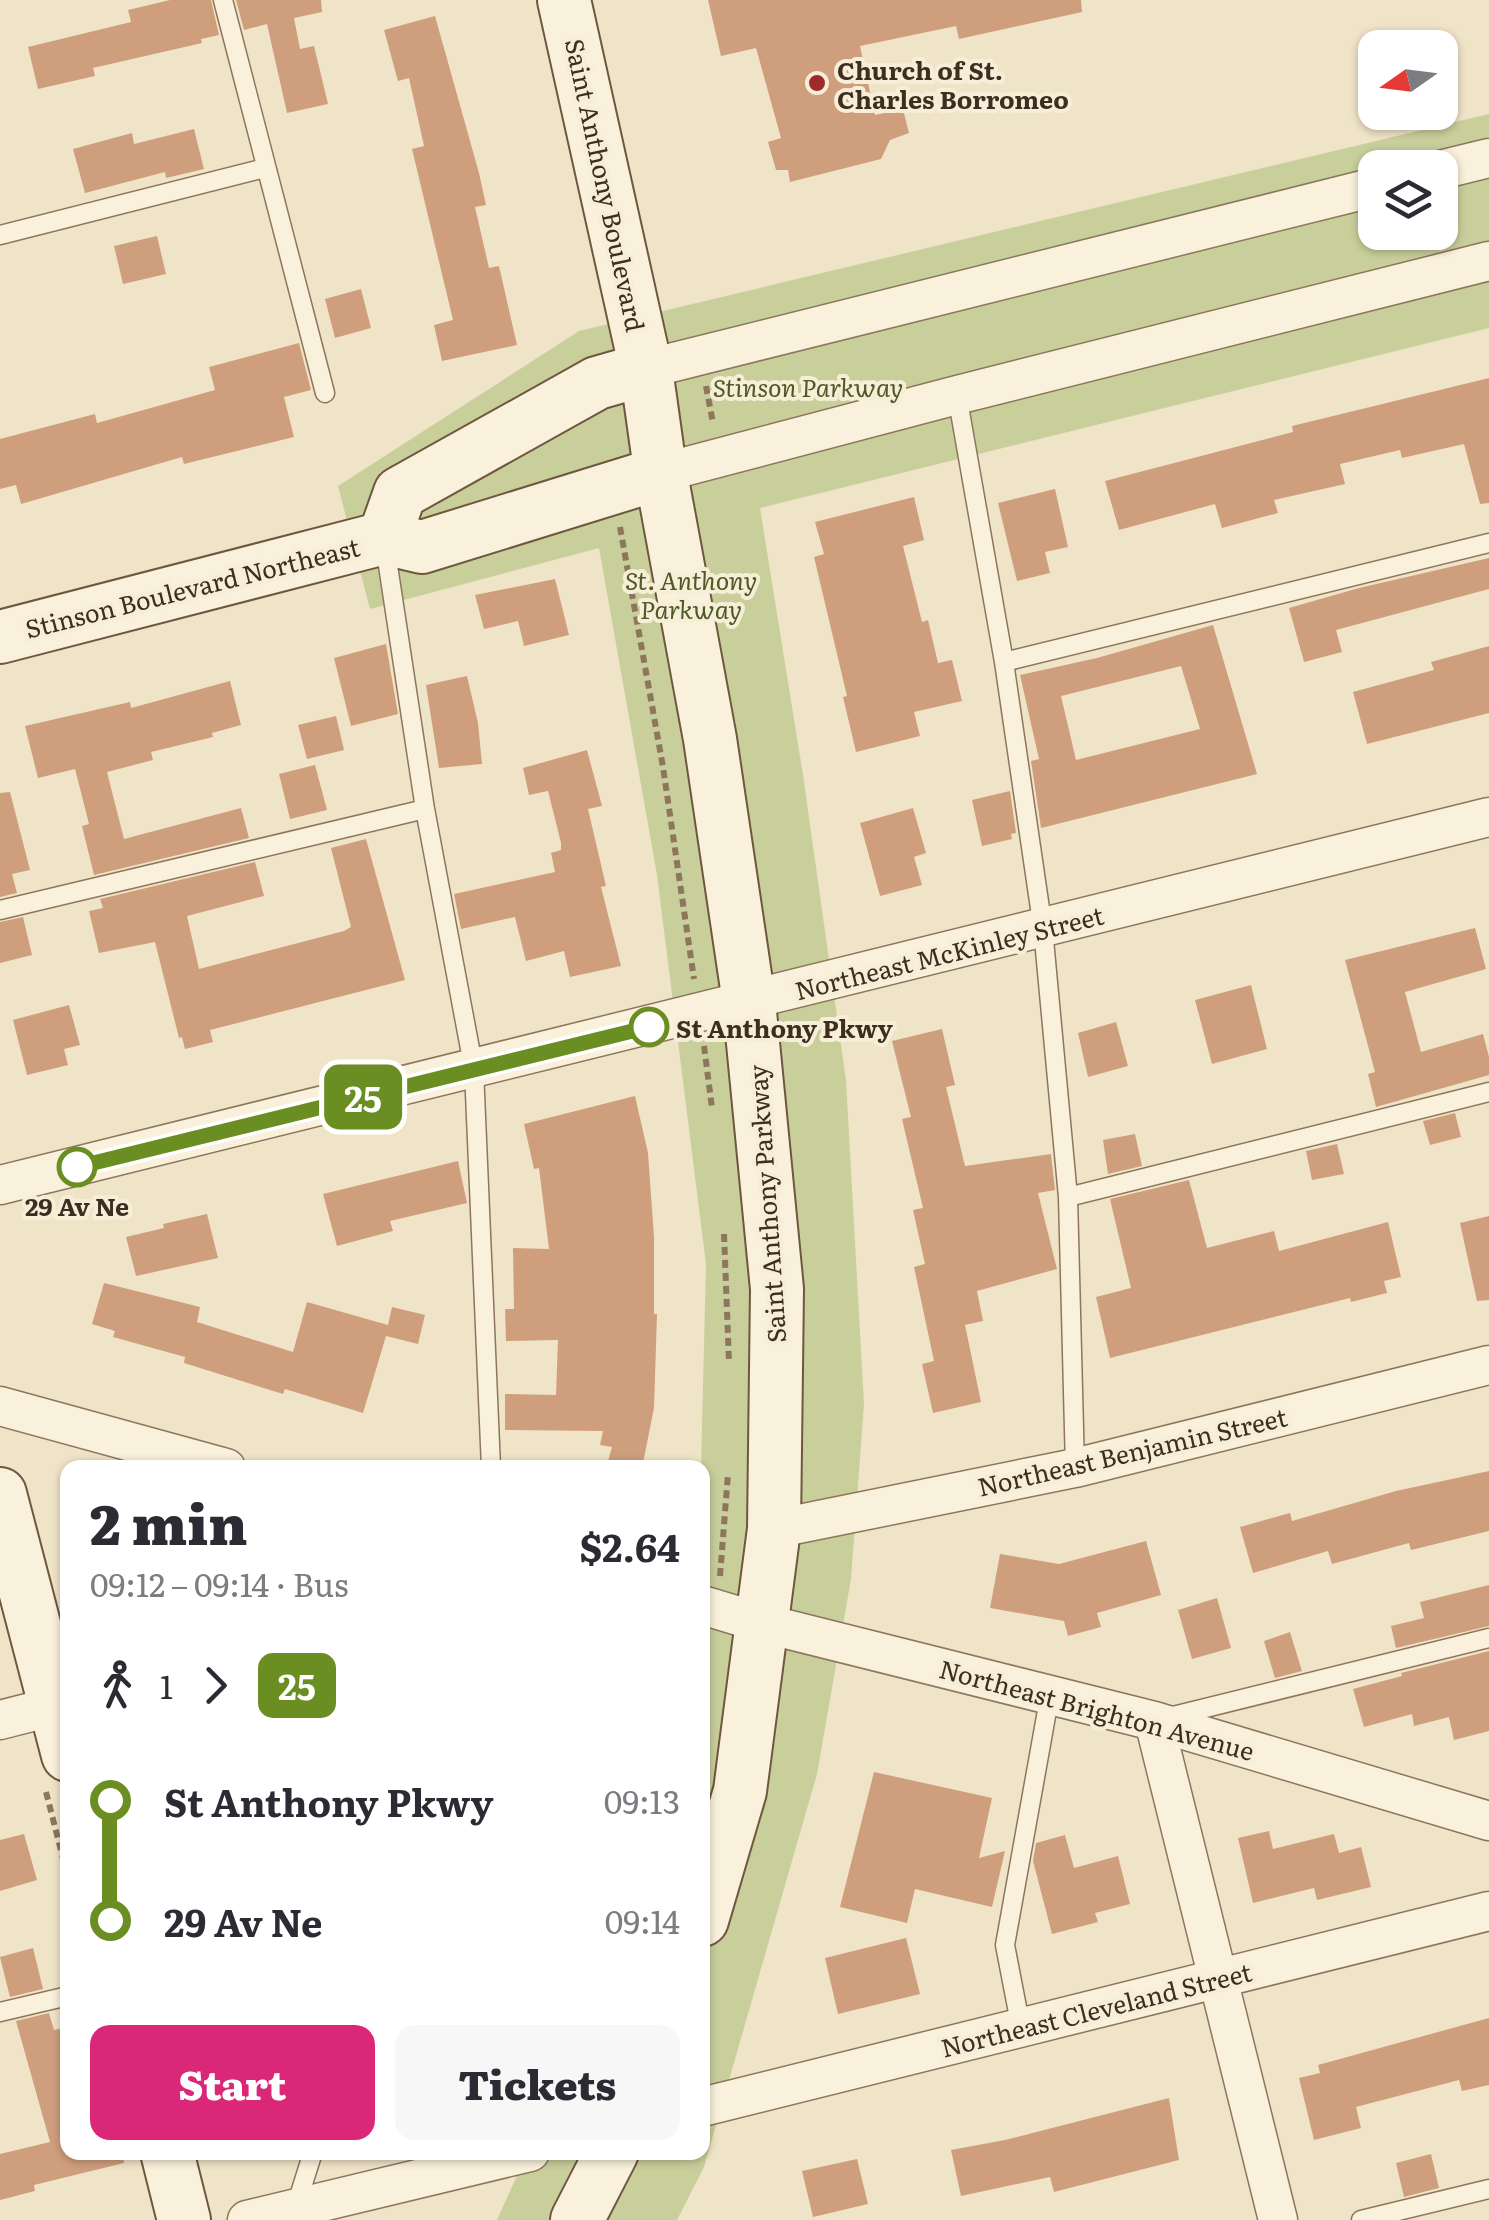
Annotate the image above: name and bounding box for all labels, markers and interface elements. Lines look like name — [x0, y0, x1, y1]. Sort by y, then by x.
north arrow — [1358, 30, 1458, 130]
map controls — [1358, 30, 1458, 250]
street label: Saint Anthony Boulevard — [557, 35, 655, 335]
place label: Church of St. Charles Borromeo — [837, 51, 1069, 117]
marker: Church of St. Charles Borromeo — [806, 72, 828, 94]
button: layers — [1358, 150, 1458, 250]
park label: Stinson Parkway — [713, 368, 903, 405]
street label: Stinson Boulevard Northeast — [21, 527, 363, 647]
park label: St. Anthony Parkway — [625, 561, 757, 627]
street label: Northeast McKinley Street — [791, 896, 1107, 1008]
marker: St Anthony Pkwy — [630, 1008, 668, 1046]
place label: St Anthony Pkwy — [676, 1009, 894, 1046]
street label: Saint Anthony Parkway — [738, 1063, 794, 1344]
line badge: 25 — [318, 1064, 408, 1130]
text: 25 — [344, 1071, 382, 1123]
marker: 29 Av Ne — [58, 1148, 96, 1186]
place label: 29 Av Ne — [25, 1187, 129, 1224]
street label: Northeast Benjamin Street — [974, 1397, 1290, 1505]
text: 2 min — [90, 1480, 248, 1562]
text: $2.64 — [579, 1517, 680, 1574]
text: 09:12 – 09:14 · Bus — [90, 1559, 349, 1607]
street label: Northeast Brighton Avenue — [935, 1649, 1259, 1769]
icon: walk — [90, 1658, 145, 1713]
icon: forward — [188, 1658, 243, 1713]
text: 25 — [278, 1659, 316, 1711]
text: 1 — [160, 1661, 173, 1709]
text: St Anthony Pkwy — [164, 1772, 494, 1829]
text: 09:13 — [604, 1776, 680, 1824]
text: 29 Av Ne — [164, 1892, 322, 1949]
text: 09:14 — [605, 1896, 680, 1944]
street label: Northeast Cleveland Street — [937, 1952, 1255, 2066]
button: Start — [90, 2025, 375, 2140]
button: Tickets — [395, 2025, 680, 2140]

